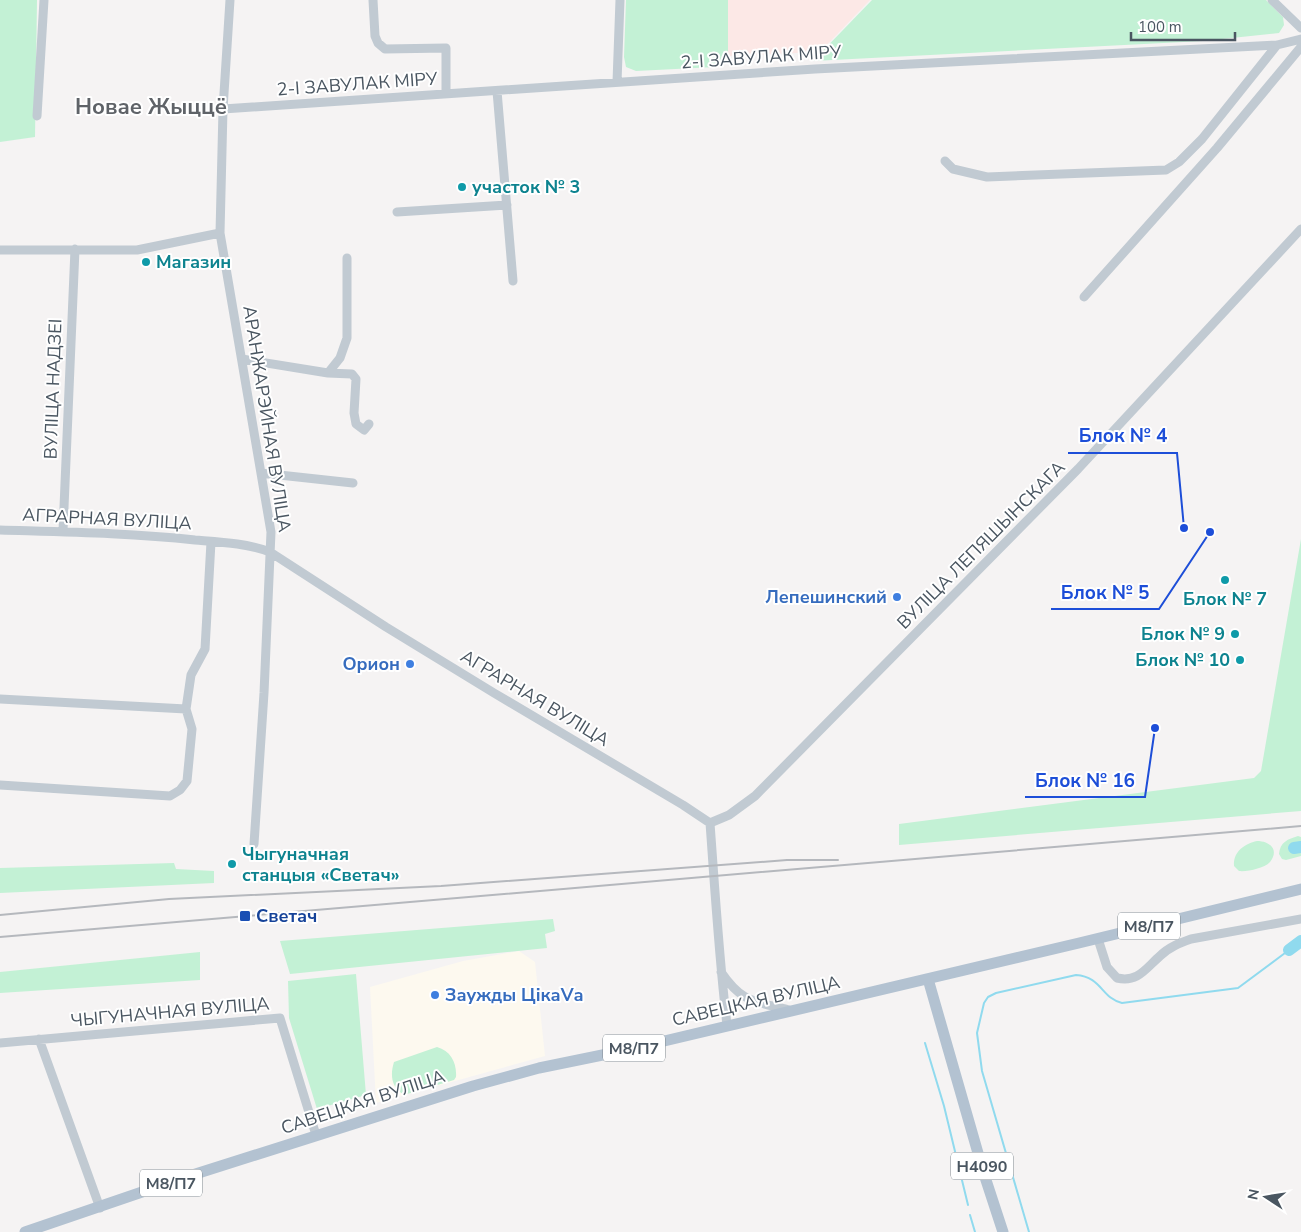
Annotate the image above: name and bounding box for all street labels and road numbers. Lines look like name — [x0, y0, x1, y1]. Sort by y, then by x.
street label: 2-І ЗАВУЛАК МІРУ — [680, 39, 843, 75]
street label: 2-І ЗАВУЛАК МІРУ — [276, 66, 439, 102]
street label: АРАНЖАРЭЙНАЯ ВУЛІЦА — [237, 304, 297, 534]
street label: ВУЛІЦА НАДЗЕІ — [39, 318, 67, 460]
street label: ВУЛІЦА ЛЕПЯШЫНСКАГА — [892, 456, 1070, 634]
street label: АГРАРНАЯ ВУЛІЦА — [22, 503, 192, 535]
street label: АГРАРНАЯ ВУЛІЦА — [456, 644, 614, 752]
road number: М8/П7 — [1118, 912, 1180, 939]
street label: САВЕЦКАЯ ВУЛІЦА — [670, 970, 842, 1032]
street label: ЧЫГУНАЧНАЯ ВУЛІЦА — [70, 991, 270, 1033]
road number: М8/П7 — [603, 1034, 665, 1062]
street label: САВЕЦКАЯ ВУЛІЦА — [278, 1064, 448, 1140]
road number: Н4090 — [951, 1152, 1013, 1180]
road number: М8/П7 — [140, 1170, 202, 1196]

